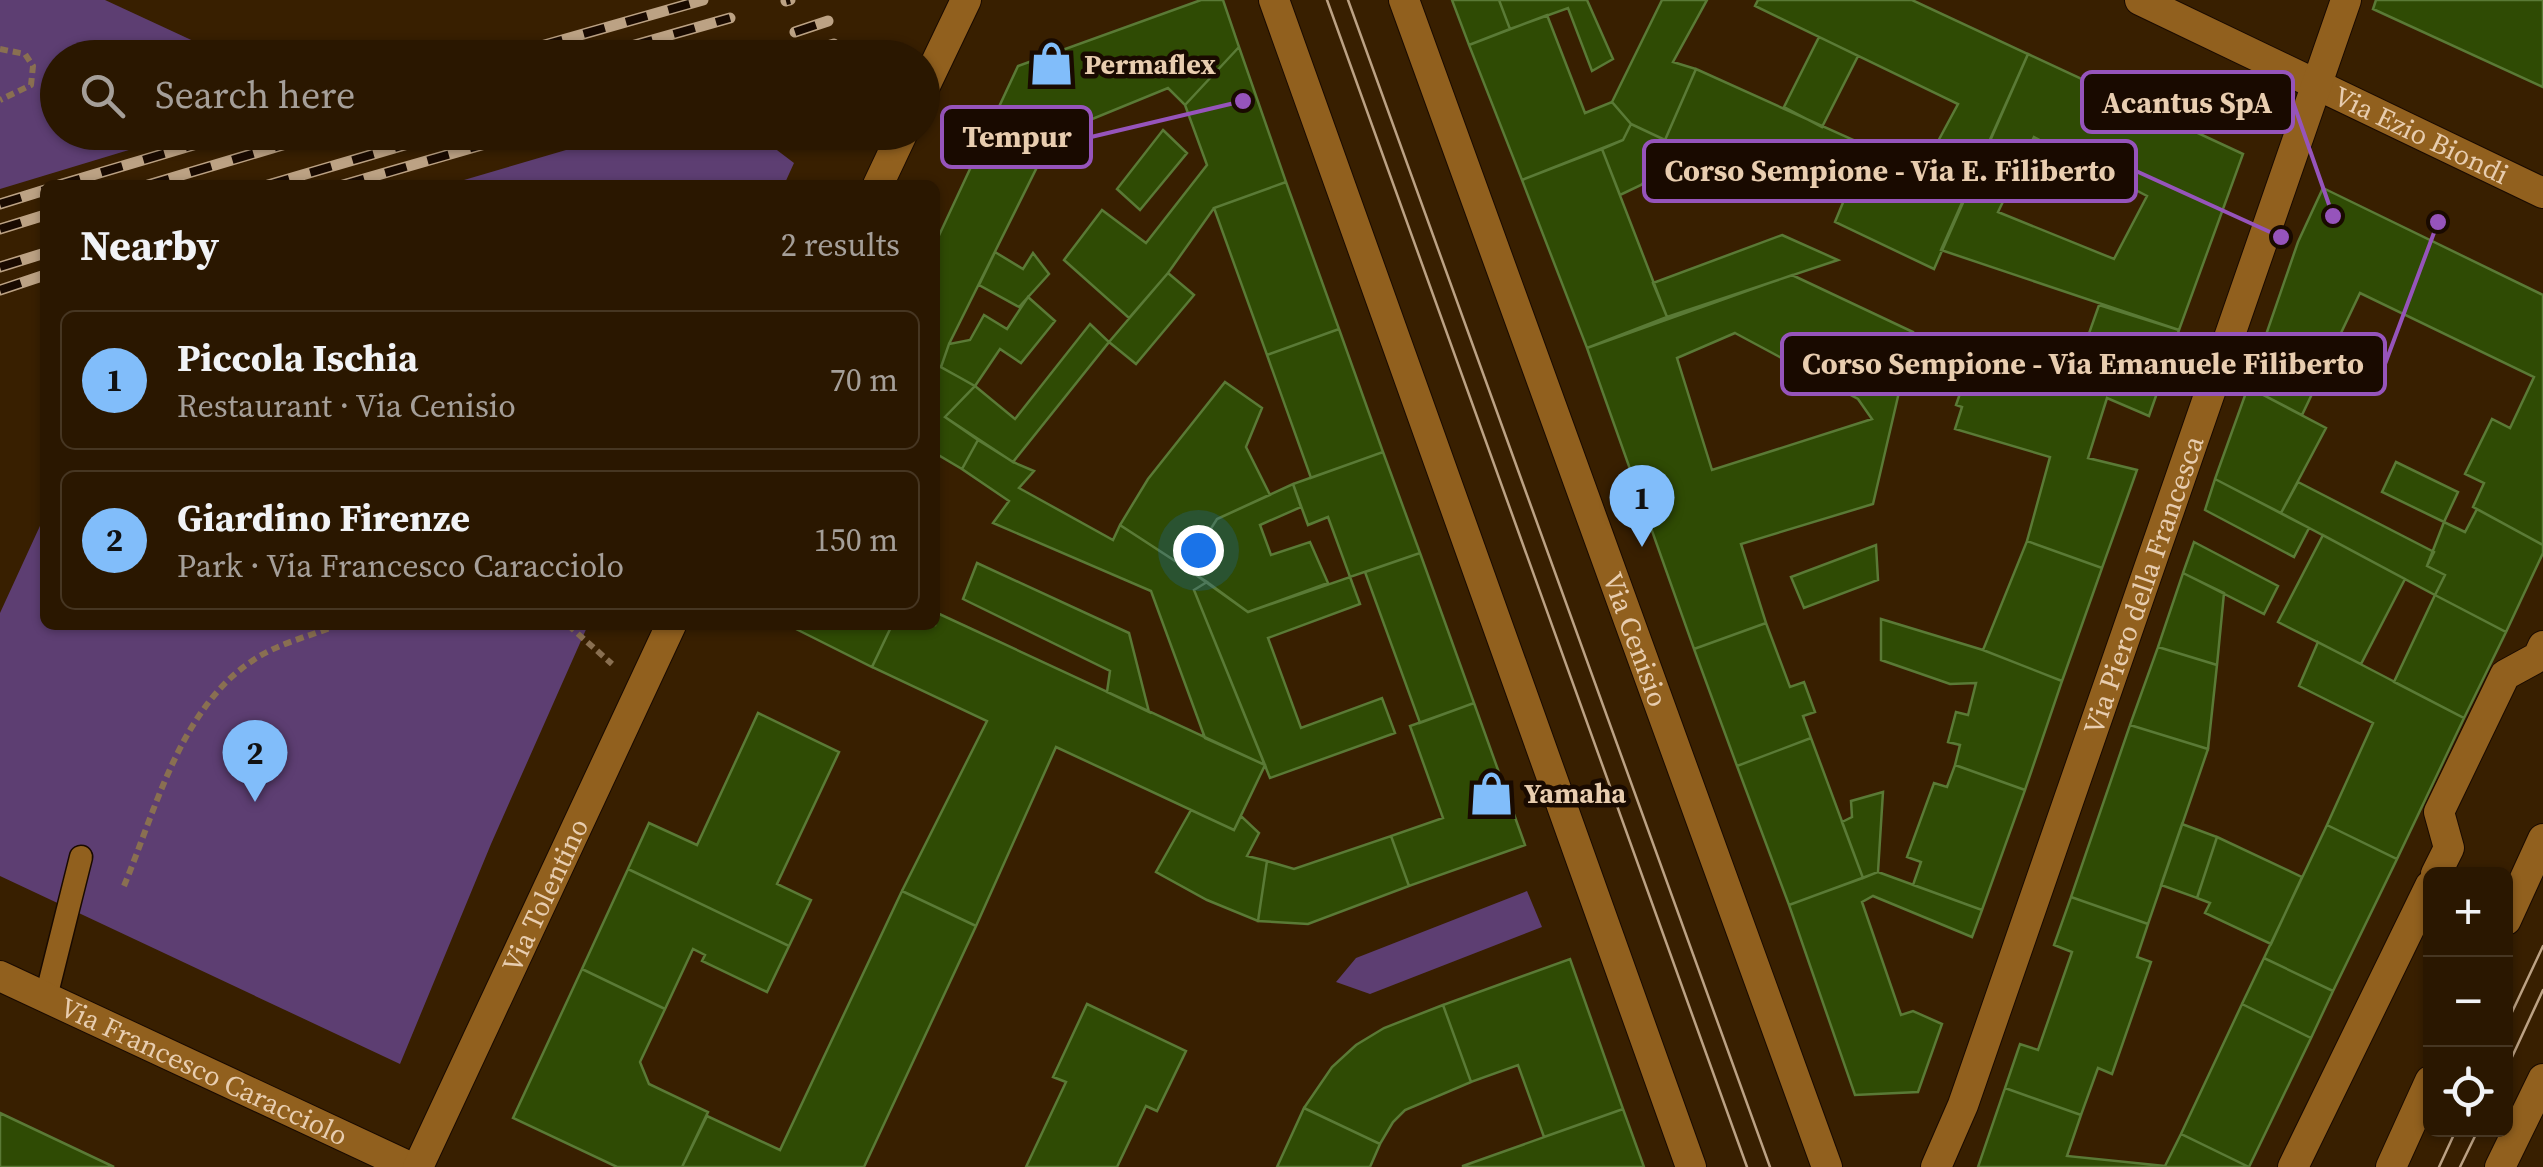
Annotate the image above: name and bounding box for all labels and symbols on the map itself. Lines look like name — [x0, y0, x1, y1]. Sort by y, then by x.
shop icon: Permaflex — [1027, 40, 1075, 88]
place label: Permaflex — [1084, 45, 1217, 83]
callout: Acantus SpA — [2082, 72, 2293, 132]
street label: Via Ezio Biondi — [2328, 77, 2515, 193]
text: Acantus SpA — [2101, 82, 2273, 123]
callout: Tempur — [942, 107, 1091, 167]
text: Tempur — [962, 116, 1072, 157]
callout: Corso Sempione - Via E. Filiberto — [1644, 141, 2136, 201]
text: Corso Sempione - Via E. Filiberto — [1664, 150, 2116, 191]
callout: Corso Sempione - Via Emanuele Filiberto — [1782, 334, 2385, 394]
text: Corso Sempione - Via Emanuele Filiberto — [1802, 343, 2364, 384]
street label: Via Piero della Francesca — [2074, 430, 2213, 739]
pin: 1 — [1610, 464, 1674, 547]
your location — [1173, 525, 1224, 576]
street label: Via Cenisio — [1594, 567, 1678, 712]
pin: 2 — [222, 720, 288, 802]
shop icon: Yamaha — [1467, 769, 1515, 817]
place label: Yamaha — [1524, 774, 1626, 812]
street label: Via Tolentino — [493, 812, 597, 978]
street label: Via Francesco Caracciolo — [54, 988, 354, 1154]

